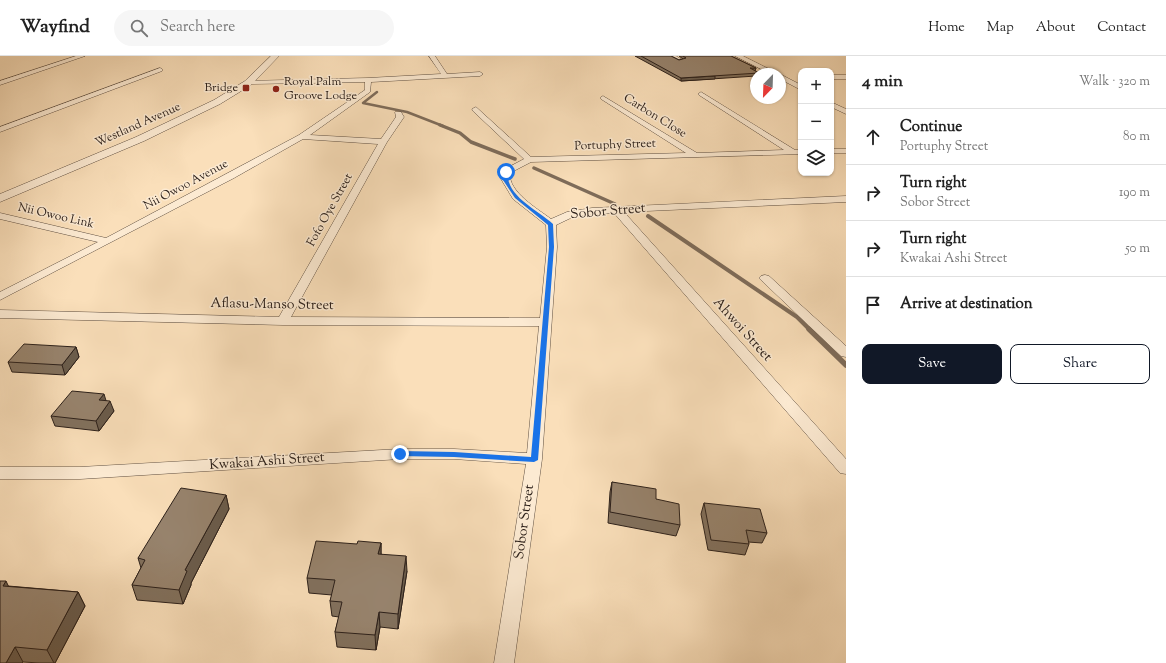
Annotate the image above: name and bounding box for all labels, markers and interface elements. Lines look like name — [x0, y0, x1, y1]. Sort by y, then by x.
search box — [114, 10, 394, 46]
text: Wayfind — [20, 14, 90, 41]
icon: search — [128, 17, 150, 39]
text: Search here — [160, 17, 235, 38]
text: Home — [928, 18, 965, 38]
text: Map — [987, 18, 1014, 38]
text: About — [1036, 18, 1075, 38]
text: Contact — [1097, 18, 1146, 38]
north arrow — [750, 68, 786, 104]
map controls — [798, 68, 834, 176]
button: + — [798, 68, 834, 104]
text: 4 min — [862, 70, 903, 94]
place label: Royal Palm Groove Lodge — [284, 73, 357, 105]
text: Walk · 320 m — [1079, 73, 1150, 91]
place label: Bridge — [205, 79, 238, 97]
marker: Bridge — [241, 83, 251, 93]
marker: Royal Palm Groove Lodge — [271, 84, 281, 94]
street label: Carbon Close — [620, 89, 691, 143]
street label: Westland Avenue — [92, 98, 184, 152]
button: − — [798, 104, 834, 140]
text: Continue — [900, 117, 962, 138]
icon: ahead — [862, 126, 884, 148]
text: 80 m — [1123, 128, 1150, 146]
street label: Portuphy Street — [574, 135, 656, 155]
text: Portuphy Street — [900, 138, 988, 156]
button: layers — [798, 140, 834, 176]
street label: Nii Owoo Avenue — [140, 155, 232, 215]
route start — [497, 163, 515, 181]
street label: Fofo Oye Street — [302, 170, 358, 250]
text: Turn right — [900, 173, 966, 194]
icon: right — [862, 182, 884, 204]
text: 190 m — [1119, 184, 1150, 202]
text: Sobor Street — [900, 194, 970, 212]
street label: Nii Owoo Link — [16, 198, 96, 234]
street label: Sobor Street — [569, 199, 647, 225]
text: Turn right — [900, 229, 966, 250]
icon: right — [862, 238, 884, 260]
text: 50 m — [1125, 240, 1150, 258]
text: Kwakai Ashi Street — [900, 250, 1007, 268]
street label: Ahwoi Street — [708, 293, 776, 367]
street label: Aflasu-Manso Street — [210, 294, 334, 316]
icon: arrive — [862, 294, 884, 316]
text: Arrive at destination — [900, 294, 1033, 315]
button: Save — [862, 344, 1002, 384]
button: Share — [1010, 344, 1150, 384]
route end — [391, 445, 409, 463]
street label: Kwakai Ashi Street — [209, 448, 326, 476]
street label: Sobor Street — [510, 483, 540, 561]

